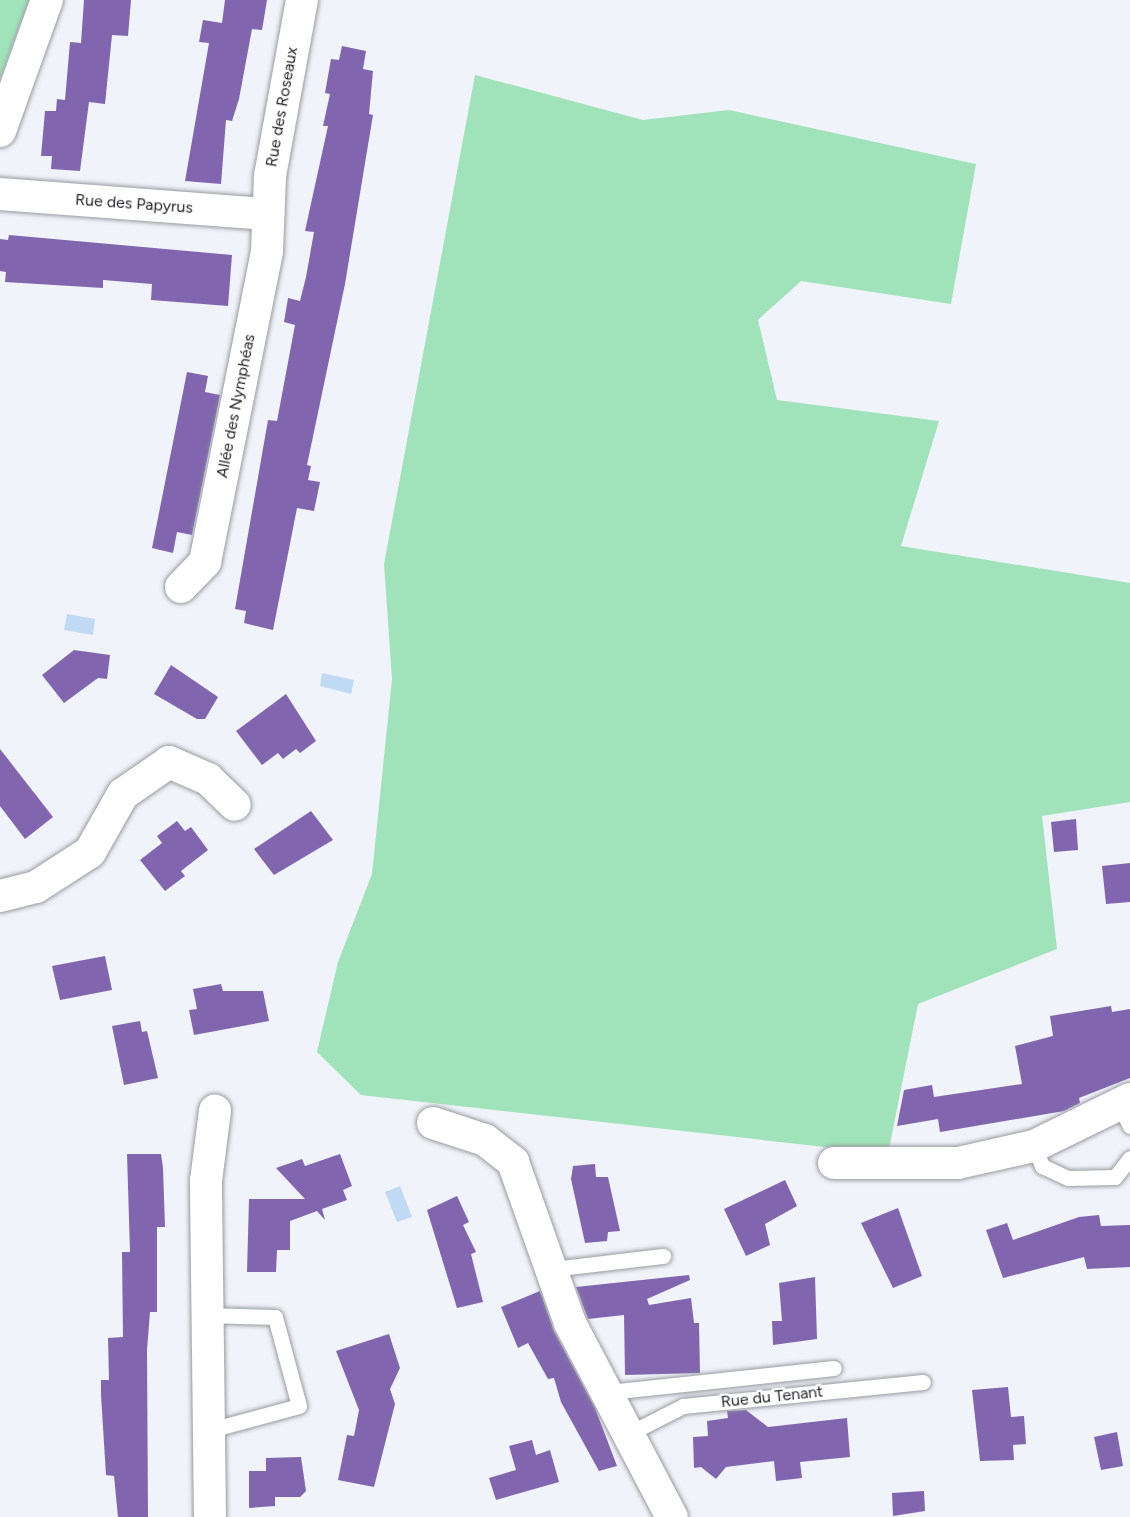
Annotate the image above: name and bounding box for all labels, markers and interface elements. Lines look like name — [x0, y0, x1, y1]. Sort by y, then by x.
street label: Rue des Roseaux — [262, 46, 302, 168]
street label: Rue des Papyrus — [75, 190, 193, 218]
street label: Allée des Nymphéas — [213, 333, 259, 479]
street label: Rue du Tenant — [720, 1382, 824, 1412]

